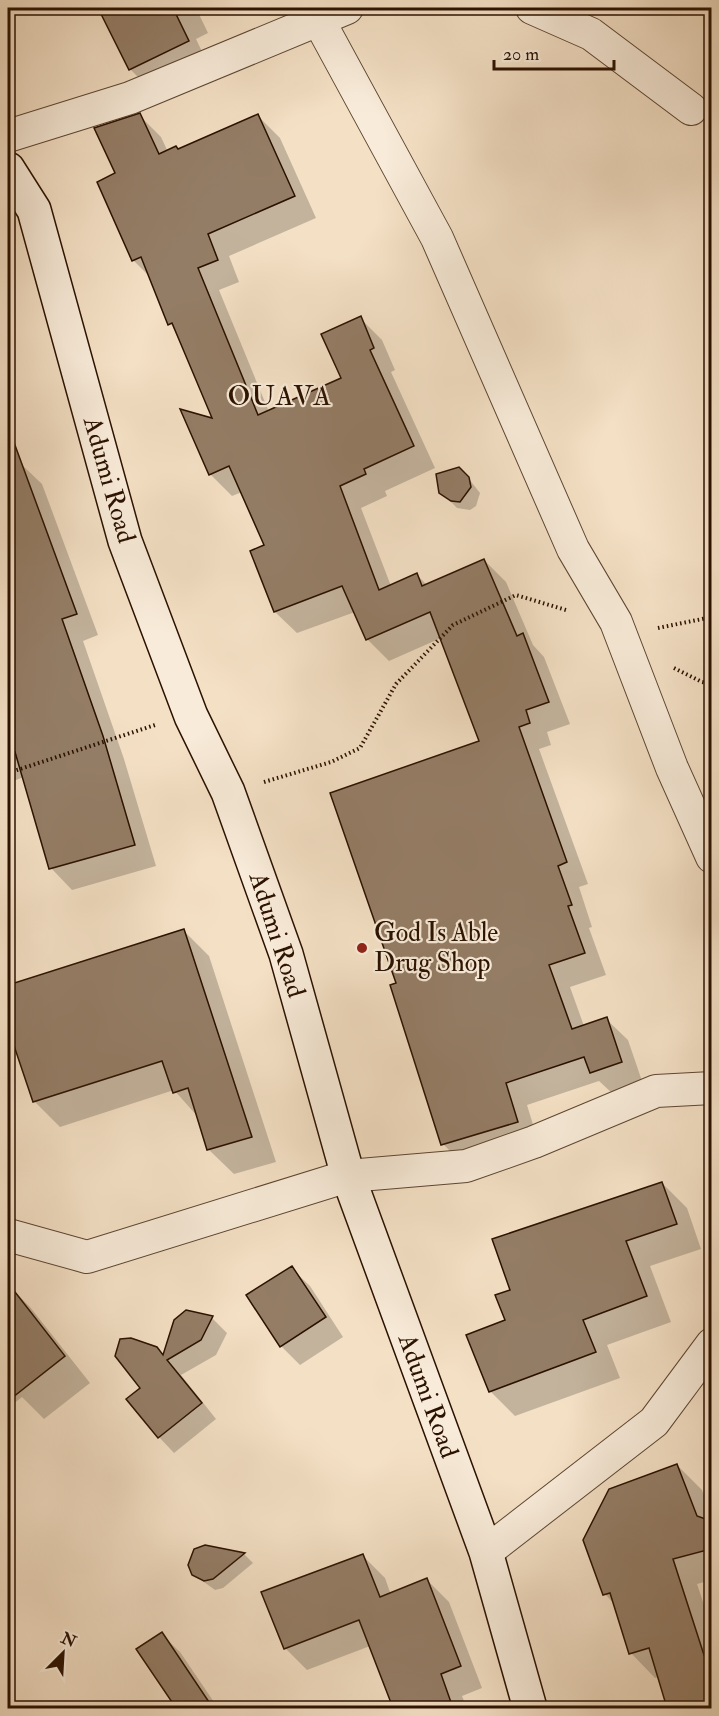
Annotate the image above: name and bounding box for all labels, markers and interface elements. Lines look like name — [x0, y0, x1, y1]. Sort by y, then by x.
scale bar — [494, 33, 614, 71]
text: 20 m — [503, 43, 539, 66]
district label: OUAVA — [227, 379, 333, 414]
street label: Adumi Road — [75, 412, 142, 547]
street label: Adumi Road — [241, 867, 312, 1002]
place label: God Is Able Drug Shop — [374, 917, 498, 980]
marker: God Is Able Drug Shop — [355, 941, 369, 955]
street label: Adumi Road — [390, 1329, 465, 1463]
north arrow — [33, 1623, 93, 1683]
text: N — [57, 1628, 80, 1653]

